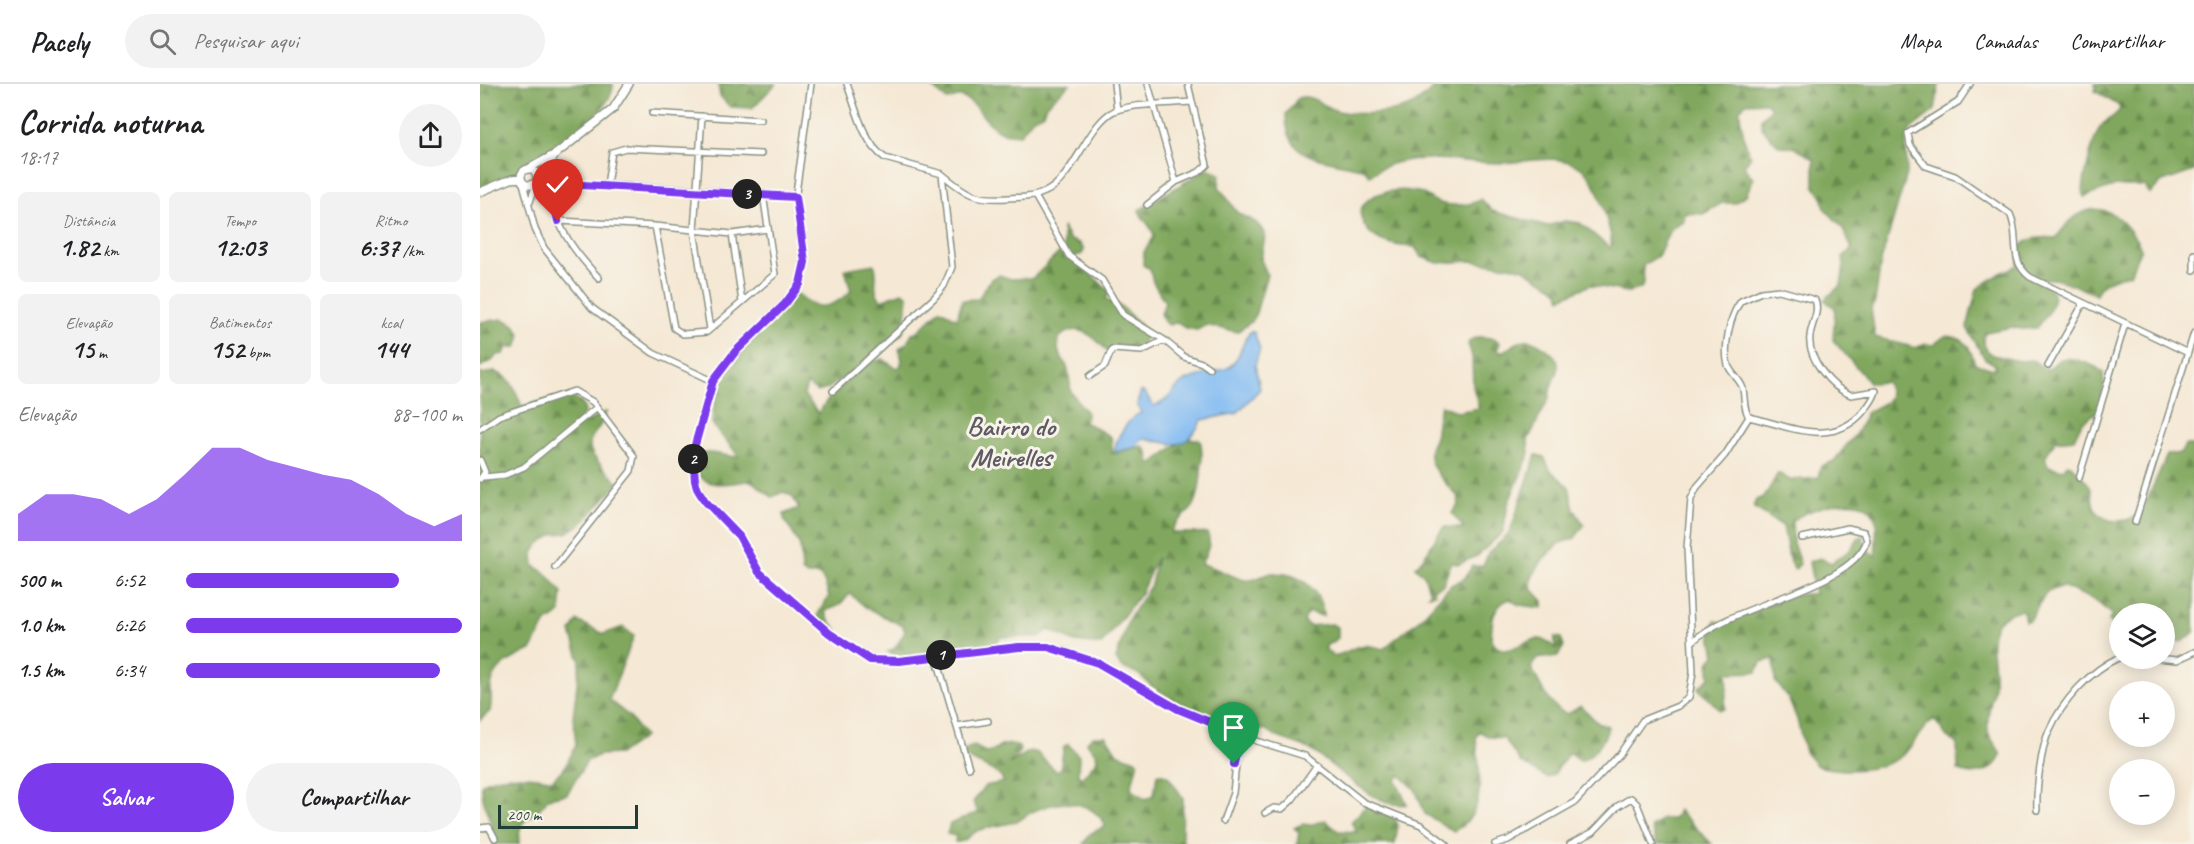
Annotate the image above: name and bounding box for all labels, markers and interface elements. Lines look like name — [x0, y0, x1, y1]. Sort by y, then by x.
search box — [125, 14, 545, 68]
text: Pacely — [30, 24, 89, 59]
icon: search — [146, 25, 179, 58]
text: Pesquisar aqui — [194, 27, 298, 55]
text: Mapa — [1900, 28, 1941, 54]
text: Camadas — [1974, 28, 2037, 54]
text: Compartilhar — [2070, 28, 2164, 54]
text: Corrida noturna — [18, 101, 202, 143]
button: share — [399, 104, 462, 167]
text: 18:17 — [18, 145, 58, 170]
pin — [532, 159, 583, 221]
icon: check — [541, 168, 574, 201]
pin: 3 — [732, 179, 762, 209]
text: 3 — [743, 184, 751, 204]
text: Distância — [63, 211, 115, 231]
text: Tempo — [224, 211, 256, 231]
text: Ritmo — [375, 211, 407, 231]
text: 1.82 — [59, 231, 99, 264]
text: 12:03 — [214, 231, 266, 264]
text: 6:37 — [358, 231, 399, 264]
text: km — [99, 241, 119, 261]
text: /km — [399, 241, 424, 261]
text: Elevação — [66, 313, 112, 333]
text: Batimentos — [209, 313, 271, 333]
text: kcal — [380, 313, 402, 333]
text: 15 — [71, 333, 94, 366]
text: 152 — [210, 333, 244, 366]
text: 144 — [373, 333, 409, 366]
text: m — [94, 343, 107, 363]
text: bpm — [244, 343, 270, 363]
text: Elevação — [18, 402, 76, 427]
text: 88–100 m — [392, 402, 462, 427]
district label: Bairro do Meirelles — [967, 409, 1057, 474]
pin: 2 — [678, 444, 708, 474]
text: 2 — [689, 449, 697, 469]
text: 500 m — [18, 568, 61, 593]
text: 6:52 — [114, 568, 145, 593]
map controls — [2109, 603, 2175, 825]
button: layers — [2109, 603, 2175, 669]
text: 1.0 km — [18, 613, 65, 638]
text: 6:26 — [114, 613, 145, 638]
pin: 1 — [926, 640, 956, 670]
text: 1 — [937, 645, 945, 665]
text: 1.5 km — [18, 658, 64, 683]
text: 6:34 — [114, 658, 145, 683]
button: + — [2109, 681, 2175, 747]
pin — [1208, 702, 1259, 764]
icon: arrive — [1217, 711, 1250, 744]
button: − — [2109, 759, 2175, 825]
button: Salvar — [18, 763, 234, 832]
button: Compartilhar — [246, 763, 462, 832]
scale bar — [498, 802, 638, 830]
text: 200 m — [507, 805, 541, 825]

